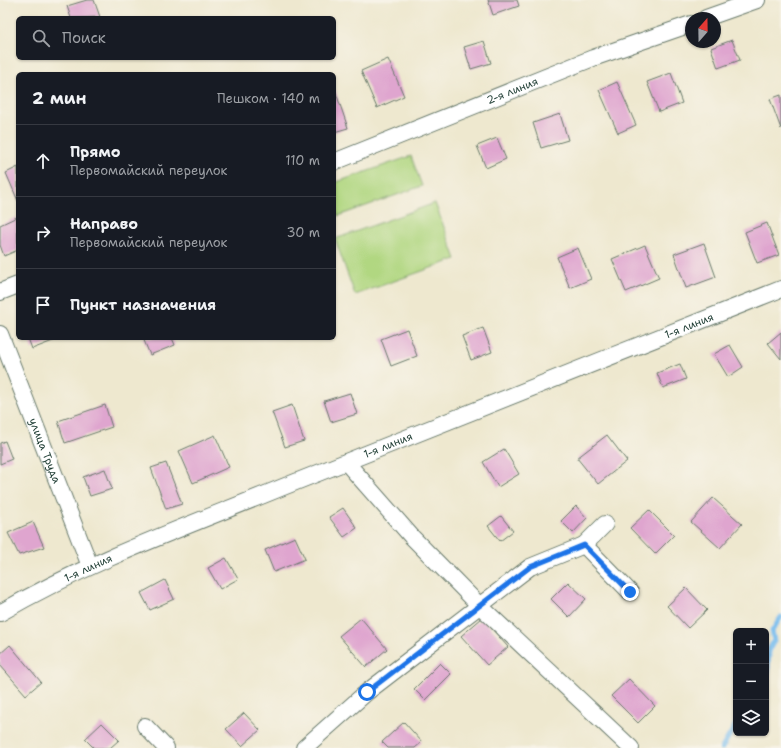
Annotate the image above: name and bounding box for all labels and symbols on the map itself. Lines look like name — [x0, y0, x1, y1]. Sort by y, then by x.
north arrow — [685, 12, 721, 48]
street label: 2-я линия — [484, 73, 540, 108]
street label: 1-я линия — [662, 309, 716, 342]
street label: улица Труда — [26, 416, 65, 486]
street label: 1-я линия — [361, 428, 415, 461]
street label: 1-я линия — [61, 550, 115, 585]
route end — [621, 583, 639, 601]
route start — [358, 683, 376, 701]

